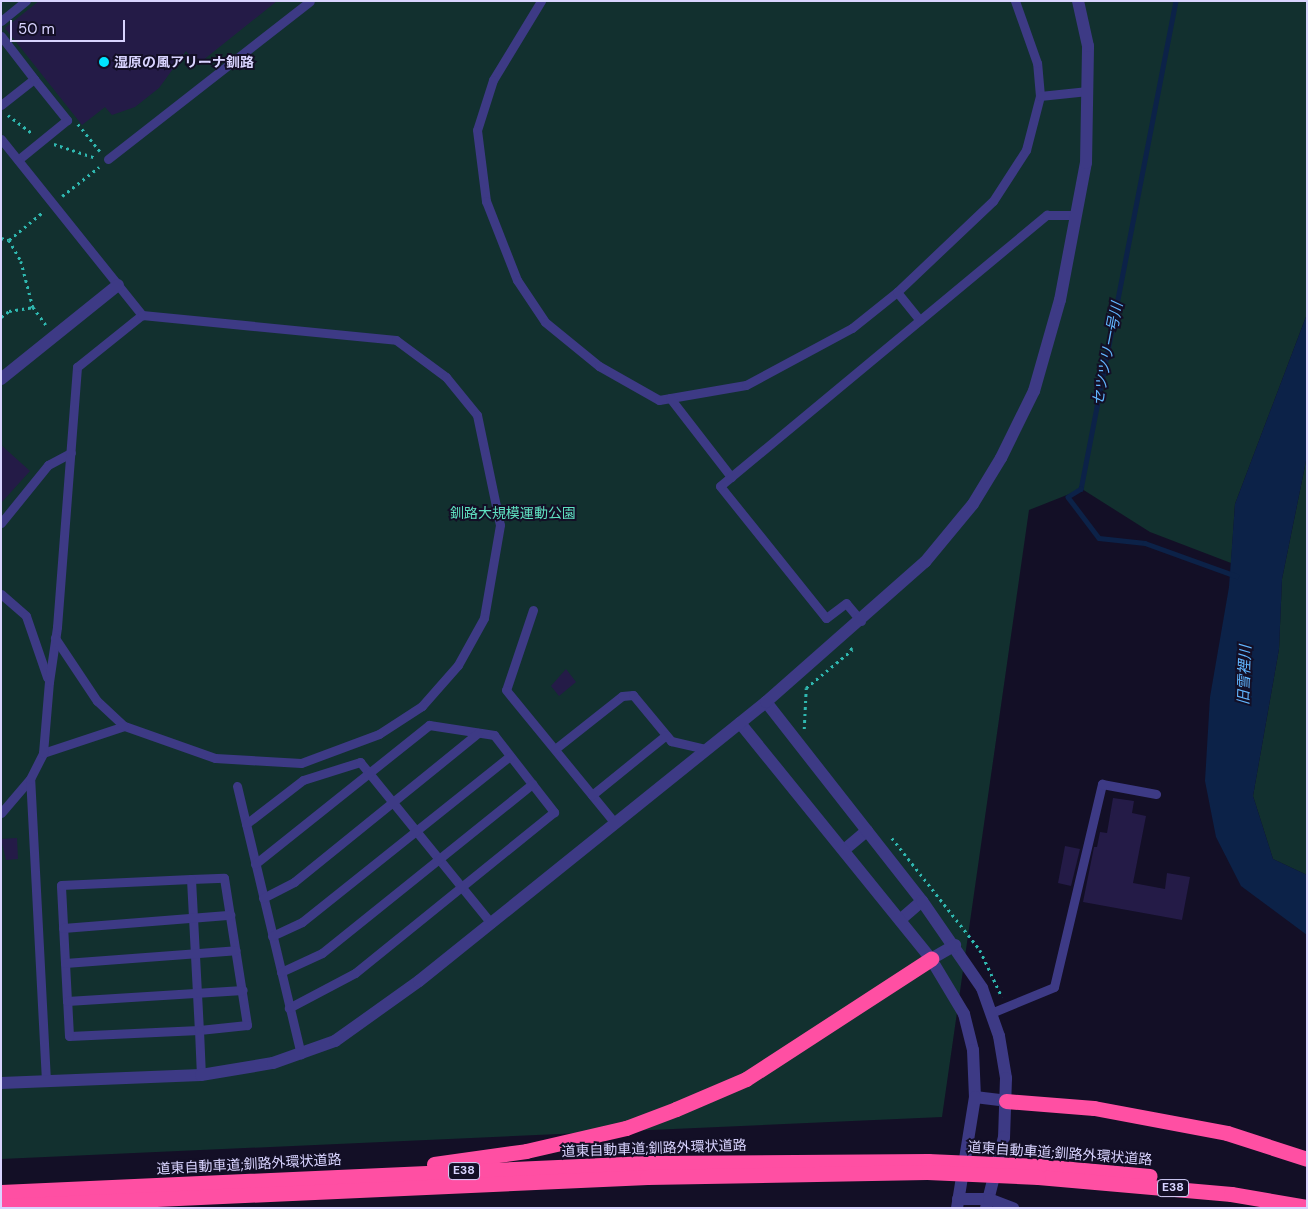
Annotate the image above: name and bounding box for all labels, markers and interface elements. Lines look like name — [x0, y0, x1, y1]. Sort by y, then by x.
scale bar — [12, 10, 128, 42]
text: 50 m — [18, 19, 55, 39]
place label: 湿原の風アリーナ釧路 — [114, 54, 254, 70]
marker: 湿原の風アリーナ釧路 — [98, 56, 110, 68]
water label: セツツリ一号川 — [1089, 301, 1127, 407]
park label: 釧路大規模運動公園 — [450, 505, 576, 521]
water label: 旧雪裡川 — [1235, 645, 1255, 705]
street label: 道東自動車道;釧路外環状道路 — [561, 1136, 747, 1160]
street label: 道東自動車道;釧路外環状道路 — [967, 1138, 1153, 1168]
street label: 道東自動車道;釧路外環状道路 — [156, 1151, 342, 1177]
road number: E38 — [448, 1162, 480, 1180]
road number: E38 — [1157, 1178, 1189, 1198]

